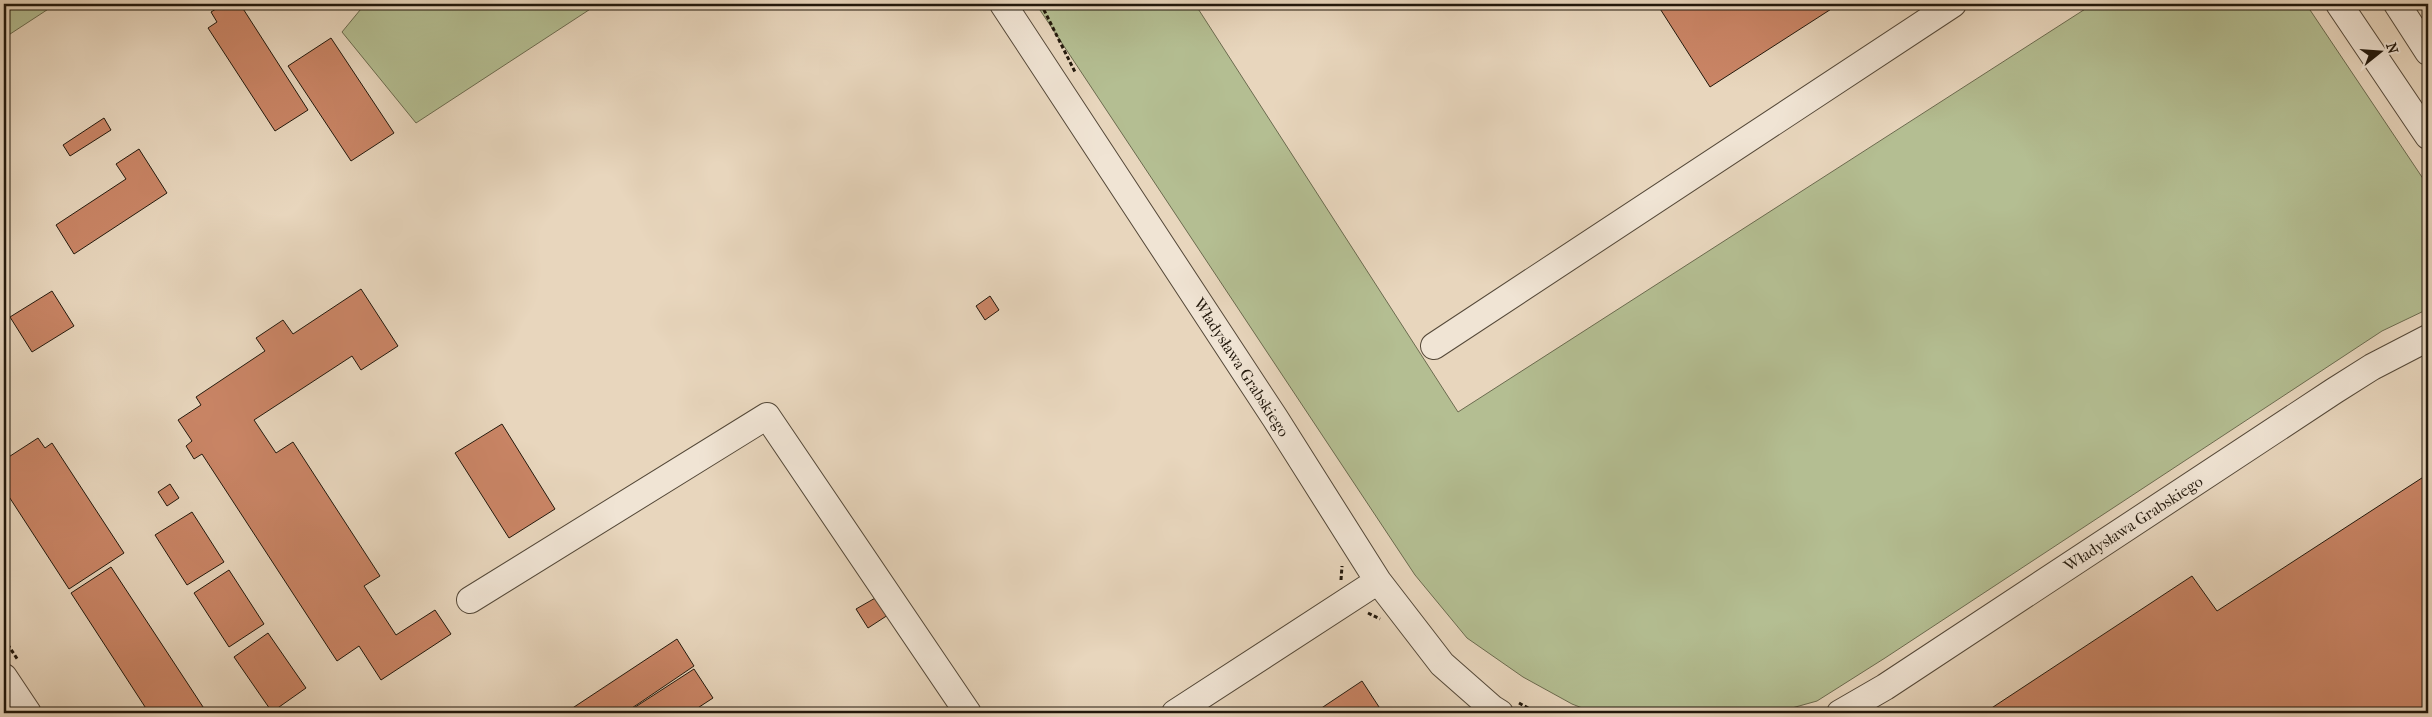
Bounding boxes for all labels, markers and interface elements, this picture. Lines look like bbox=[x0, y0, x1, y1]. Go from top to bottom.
north arrow bbox=[2354, 28, 2404, 78]
text: N bbox=[2382, 41, 2402, 56]
street label: Władysława Grabskiego bbox=[1189, 293, 1294, 440]
street label: Władysława Grabskiego bbox=[2059, 471, 2206, 576]

